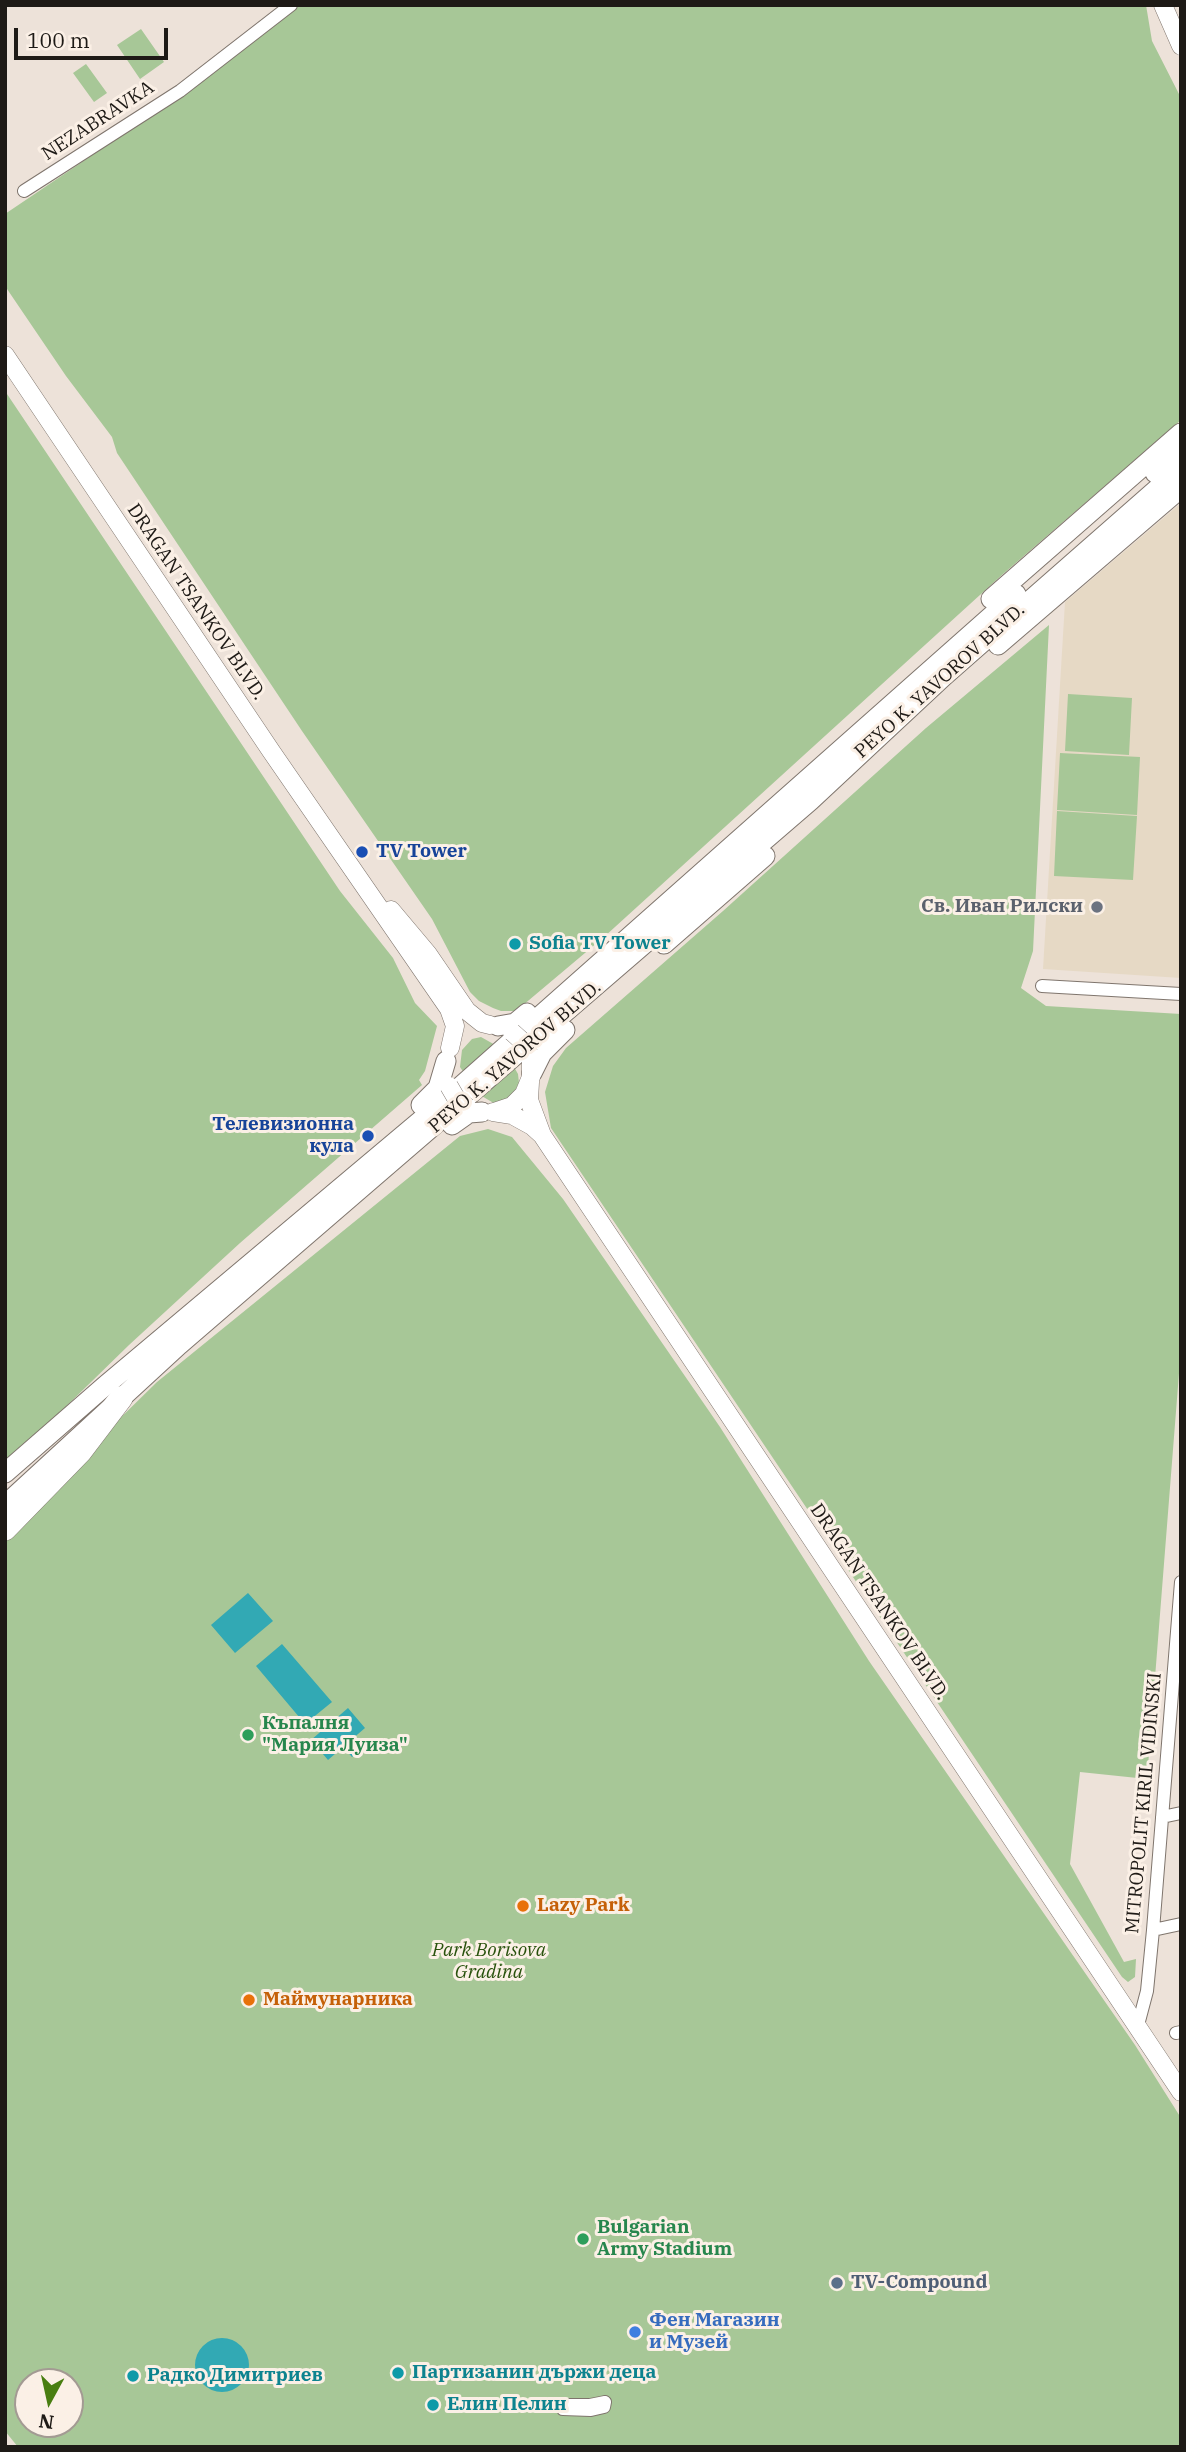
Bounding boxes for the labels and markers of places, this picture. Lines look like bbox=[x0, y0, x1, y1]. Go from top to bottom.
place label: TV Tower bbox=[376, 841, 467, 863]
marker: TV Tower bbox=[354, 844, 370, 860]
place label: Св. Иван Рилски bbox=[921, 896, 1083, 918]
marker: Св. Иван Рилски bbox=[1089, 899, 1105, 915]
place label: Sofia TV Tower bbox=[529, 933, 671, 955]
marker: Sofia TV Tower bbox=[507, 936, 523, 952]
place label: Телевизионна кула bbox=[212, 1114, 354, 1158]
marker: Телевизионна кула bbox=[360, 1128, 376, 1144]
place label: Къпалня "Мария Луиза" bbox=[262, 1713, 408, 1757]
marker: Къпалня "Мария Луиза" bbox=[240, 1727, 256, 1743]
place label: Lazy Park bbox=[537, 1895, 630, 1917]
marker: Lazy Park bbox=[515, 1898, 531, 1914]
place label: Маймунарника bbox=[263, 1989, 413, 2011]
marker: Маймунарника bbox=[241, 1992, 257, 2008]
place label: Bulgarian Army Stadium bbox=[597, 2217, 732, 2261]
marker: Bulgarian Army Stadium bbox=[575, 2231, 591, 2247]
place label: TV-Compound bbox=[851, 2272, 987, 2294]
marker: TV-Compound bbox=[829, 2275, 845, 2291]
place label: Фен Магазин и Музей bbox=[649, 2310, 780, 2354]
marker: Фен Магазин и Музей bbox=[627, 2324, 643, 2340]
place label: Партизанин държи деца bbox=[412, 2362, 656, 2384]
place label: Радко Димитриев bbox=[147, 2365, 323, 2387]
marker: Партизанин държи деца bbox=[390, 2365, 406, 2381]
marker: Радко Димитриев bbox=[125, 2368, 141, 2384]
place label: Елин Пелин bbox=[447, 2394, 567, 2416]
marker: Елин Пелин bbox=[425, 2397, 441, 2413]

